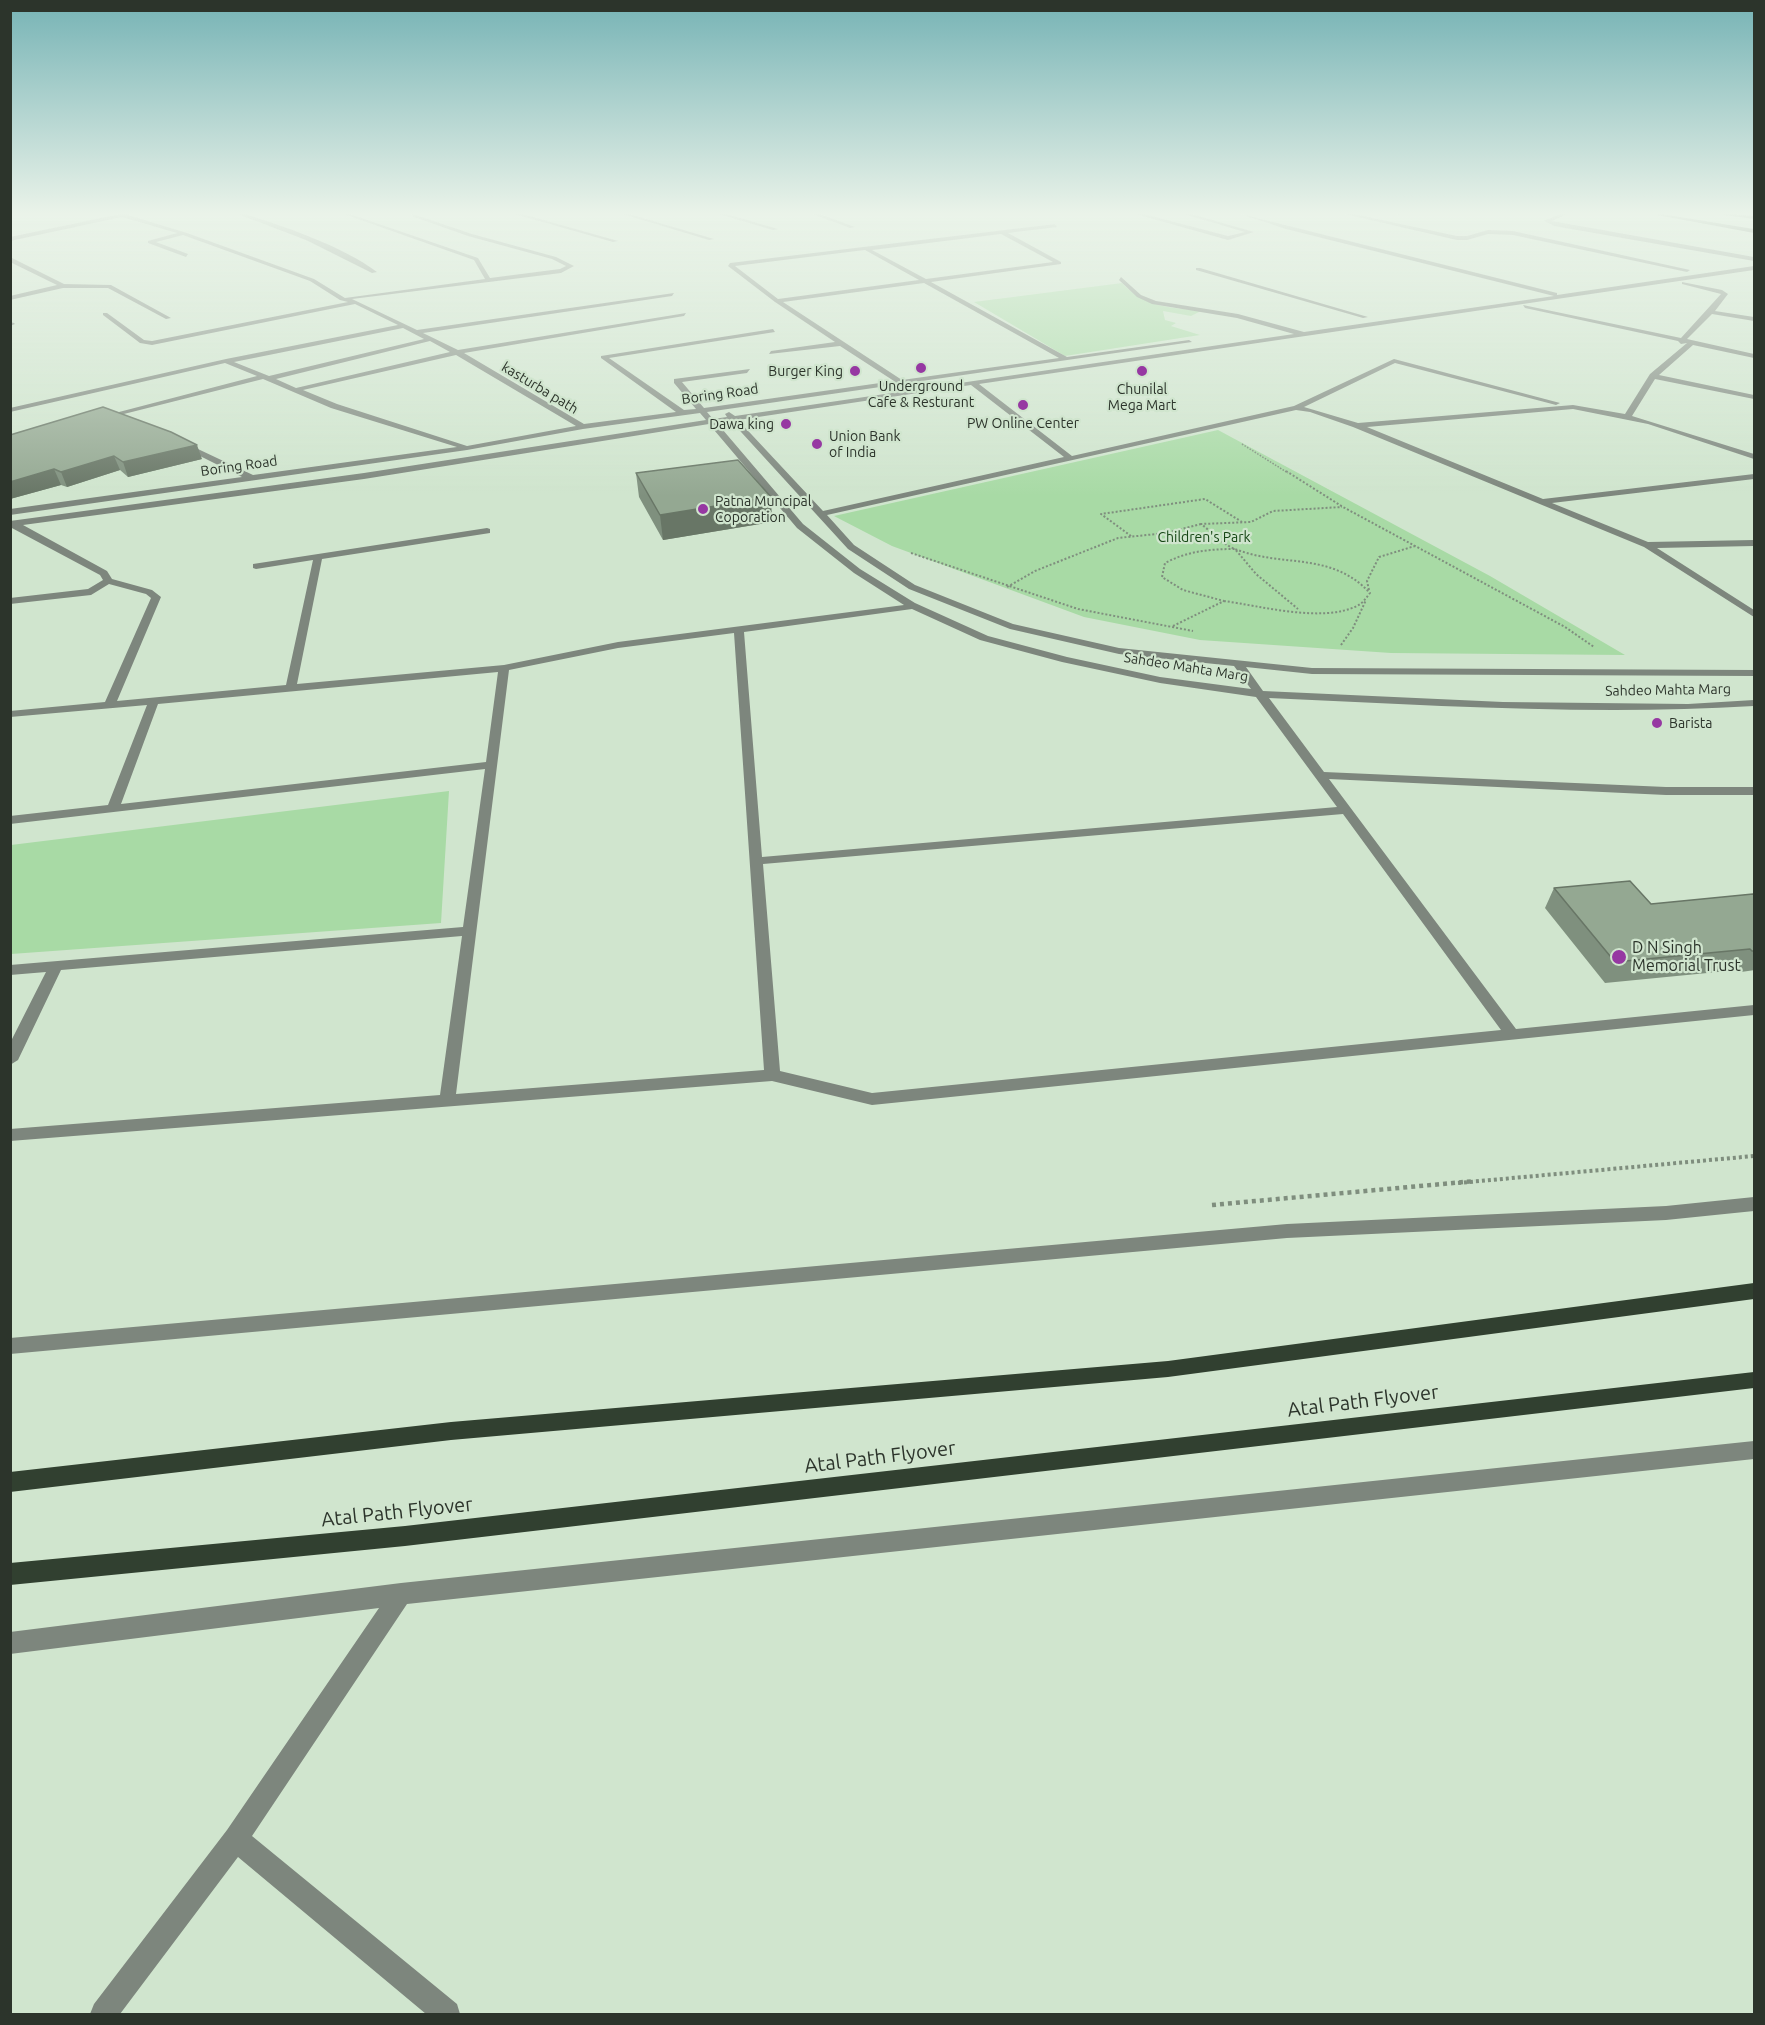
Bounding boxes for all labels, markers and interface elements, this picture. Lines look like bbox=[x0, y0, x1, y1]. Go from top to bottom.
street label: kasturba path bbox=[499, 358, 581, 418]
marker: Underground Cafe & Resturant bbox=[914, 361, 928, 375]
place label: Burger King bbox=[768, 363, 843, 379]
marker: Burger King bbox=[848, 364, 862, 378]
marker: Chunilal Mega Mart bbox=[1135, 364, 1149, 378]
place label: Underground Cafe & Resturant bbox=[868, 378, 974, 410]
street label: Boring Road bbox=[681, 380, 759, 408]
place label: Chunilal Mega Mart bbox=[1108, 381, 1176, 413]
marker: PW Online Center bbox=[1016, 398, 1030, 412]
place label: PW Online Center bbox=[967, 415, 1079, 431]
place label: Dawa king bbox=[709, 416, 774, 432]
marker: Dawa king bbox=[779, 417, 793, 431]
place label: Union Bank of India bbox=[829, 428, 900, 460]
marker: Union Bank of India bbox=[810, 437, 824, 451]
street label: Boring Road bbox=[200, 452, 278, 480]
place label: Patna Muncipal Coporation bbox=[715, 493, 811, 526]
marker: Patna Muncipal Coporation bbox=[696, 502, 710, 516]
park label: Children's Park bbox=[1157, 529, 1251, 545]
street label: Sahdeo Mahta Marg bbox=[1123, 649, 1249, 685]
street label: Sahdeo Mahta Marg bbox=[1605, 681, 1731, 699]
place label: Barista bbox=[1669, 715, 1713, 731]
marker: Barista bbox=[1650, 716, 1664, 730]
place label: D N Singh Memorial Trust bbox=[1632, 938, 1741, 976]
marker: D N Singh Memorial Trust bbox=[1610, 948, 1628, 966]
street label: Atal Path Flyover bbox=[1286, 1380, 1440, 1422]
street label: Atal Path Flyover bbox=[803, 1436, 957, 1478]
street label: Atal Path Flyover bbox=[320, 1492, 474, 1532]

